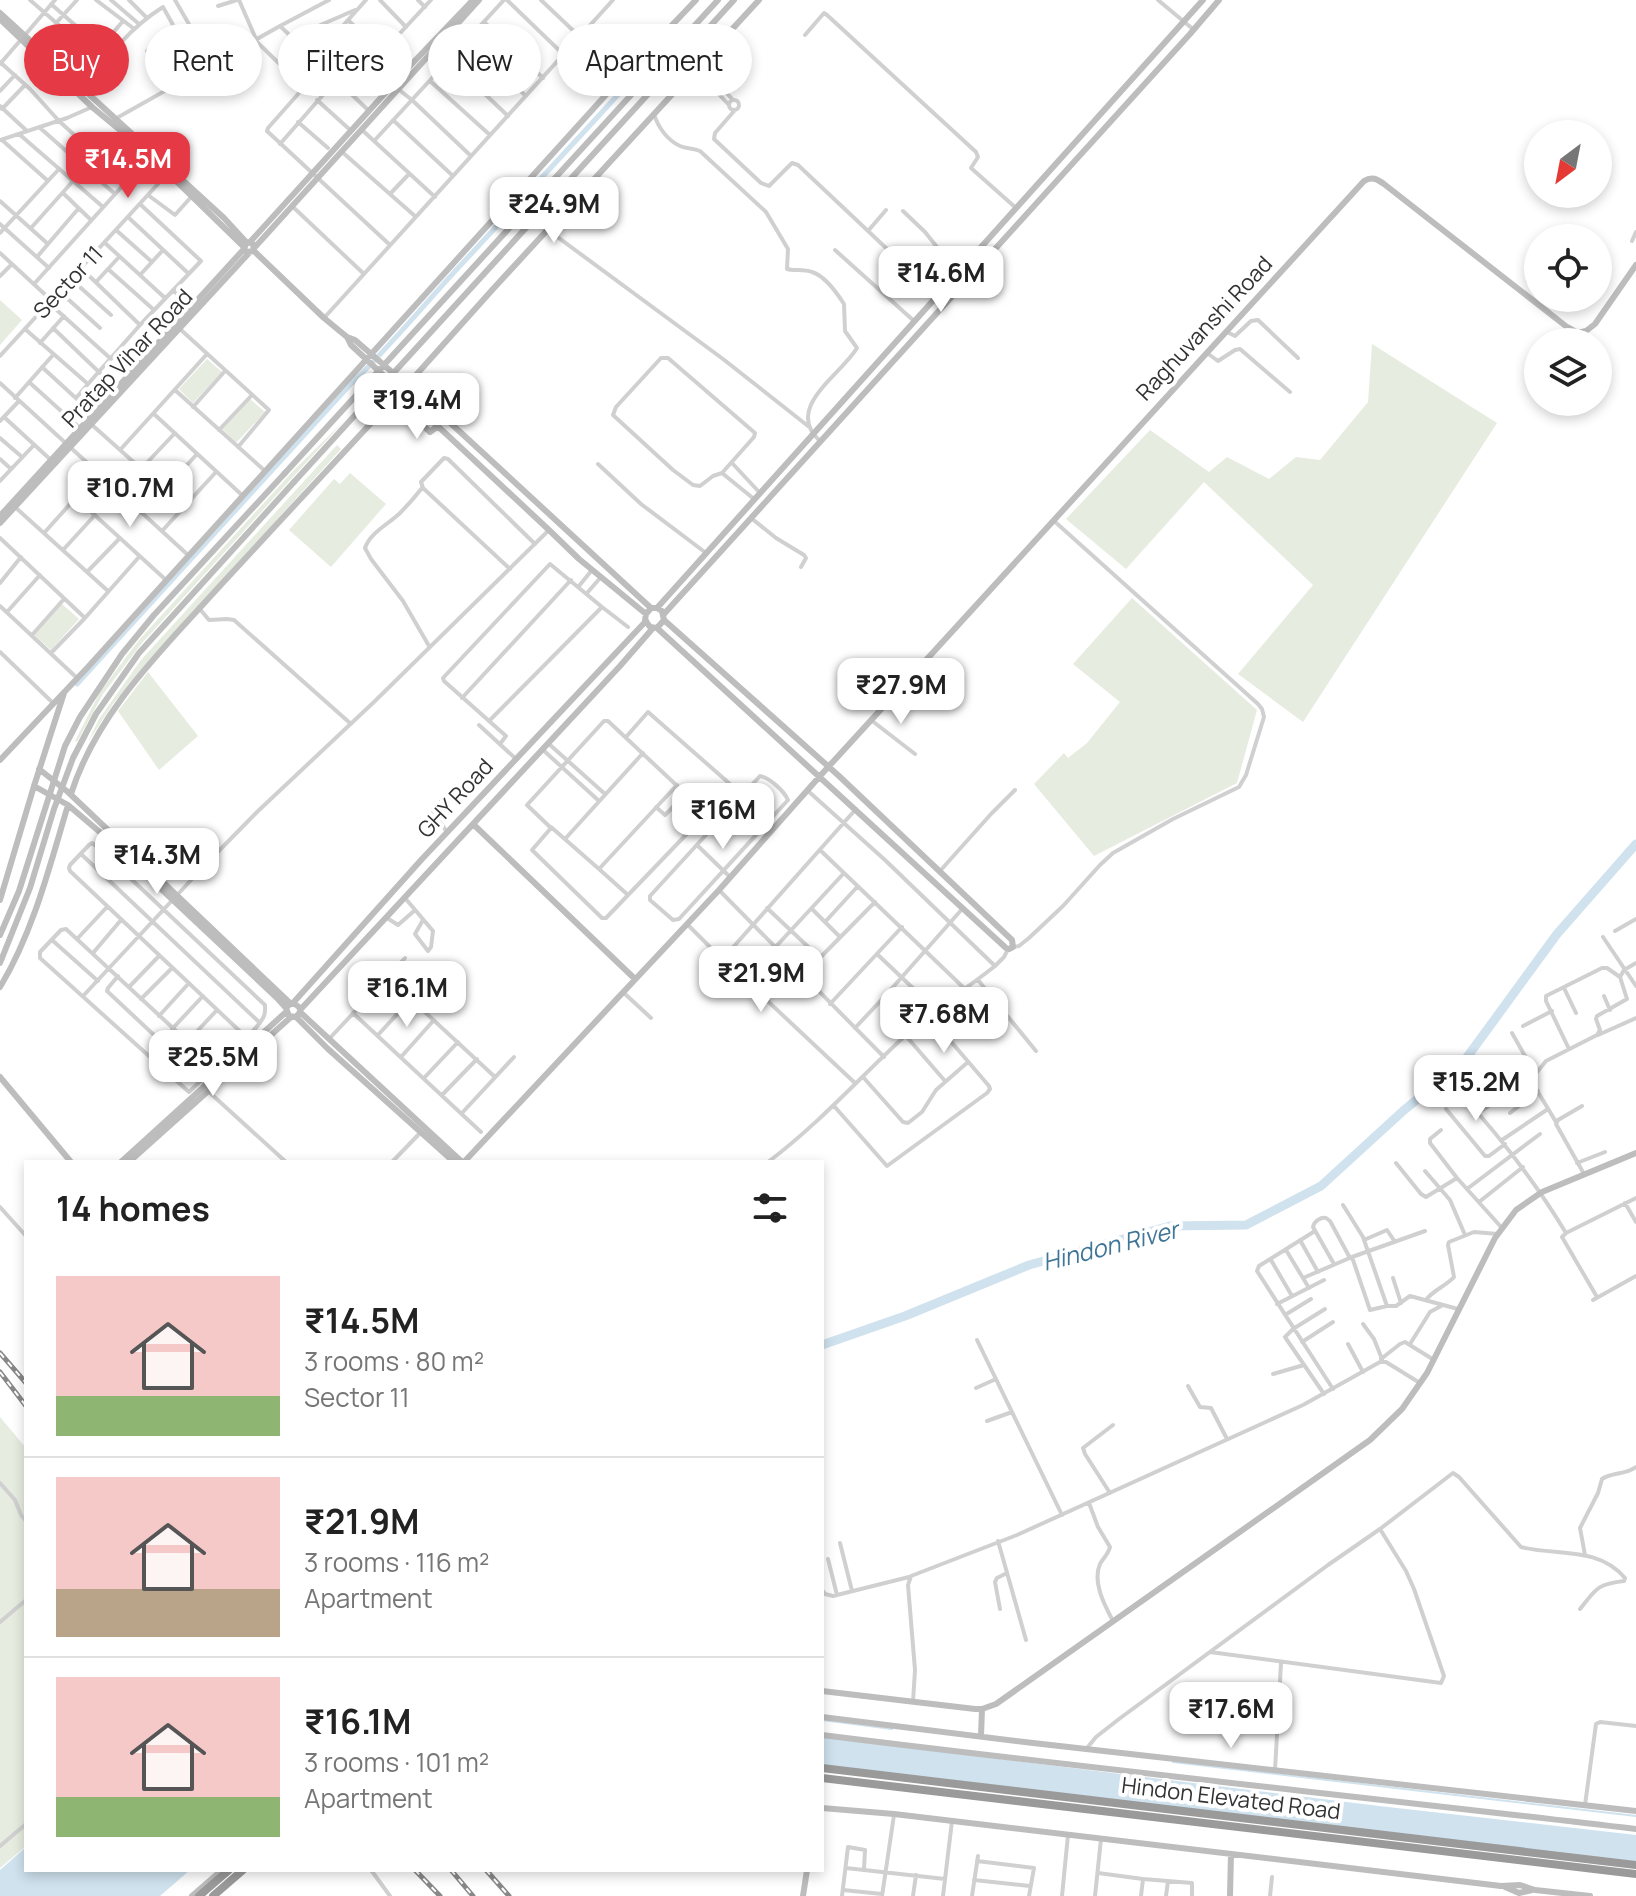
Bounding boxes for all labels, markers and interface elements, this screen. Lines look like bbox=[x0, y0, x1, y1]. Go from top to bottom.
chip: Buy bbox=[24, 24, 129, 96]
chip: Rent bbox=[145, 24, 262, 96]
chip: Filters bbox=[278, 24, 412, 96]
chip: New bbox=[428, 24, 541, 96]
chip: Apartment bbox=[557, 24, 752, 96]
north arrow bbox=[1524, 120, 1612, 208]
map controls bbox=[1524, 120, 1612, 416]
pin: ₹14.5M bbox=[63, 132, 193, 200]
text: ₹14.5M bbox=[84, 140, 172, 176]
pin: ₹24.9M bbox=[489, 177, 619, 245]
text: ₹24.9M bbox=[508, 185, 600, 221]
button: locate bbox=[1524, 224, 1612, 312]
street label: Sector 11 bbox=[27, 239, 109, 325]
pin: ₹14.6M bbox=[876, 246, 1006, 314]
street label: Raghuvanshi Road bbox=[1129, 249, 1279, 407]
text: ₹14.6M bbox=[896, 254, 986, 290]
street label: Pratap Vihar Road bbox=[55, 282, 199, 434]
button: layers bbox=[1524, 328, 1612, 416]
pin: ₹19.4M bbox=[352, 373, 482, 441]
text: ₹19.4M bbox=[372, 381, 462, 417]
pin: ₹10.7M bbox=[65, 461, 195, 529]
text: ₹10.7M bbox=[86, 469, 174, 505]
pin: ₹27.9M bbox=[836, 658, 966, 726]
text: ₹27.9M bbox=[855, 666, 947, 702]
street label: GHY Road bbox=[410, 752, 500, 844]
pin: ₹16M bbox=[676, 783, 770, 851]
text: ₹16M bbox=[690, 791, 756, 827]
pin: ₹14.3M bbox=[92, 828, 222, 896]
text: ₹14.3M bbox=[113, 836, 201, 872]
pin: ₹21.9M bbox=[696, 946, 826, 1014]
text: ₹21.9M bbox=[717, 954, 805, 990]
pin: ₹16.1M bbox=[342, 961, 472, 1029]
text: ₹16.1M bbox=[366, 969, 448, 1005]
pin: ₹7.68M bbox=[879, 987, 1009, 1055]
text: ₹7.68M bbox=[898, 995, 990, 1031]
pin: ₹25.5M bbox=[148, 1030, 278, 1098]
text: ₹25.5M bbox=[167, 1038, 259, 1074]
pin: ₹15.2M bbox=[1411, 1055, 1541, 1123]
text: ₹15.2M bbox=[1432, 1063, 1520, 1099]
text: 14 homes bbox=[56, 1185, 210, 1231]
icon: filters bbox=[748, 1186, 792, 1230]
water label: Hindon River bbox=[1039, 1211, 1185, 1278]
text: ₹14.5M bbox=[304, 1297, 419, 1343]
icon: home bbox=[120, 1308, 216, 1404]
text: 3 rooms · 80 m² bbox=[304, 1343, 484, 1379]
text: Sector 11 bbox=[304, 1379, 410, 1415]
text: ₹21.9M bbox=[304, 1498, 419, 1544]
icon: home bbox=[120, 1509, 216, 1605]
text: 3 rooms · 116 m² bbox=[304, 1544, 490, 1580]
text: Apartment bbox=[304, 1580, 433, 1616]
pin: ₹17.6M bbox=[1166, 1682, 1296, 1750]
text: ₹17.6M bbox=[1187, 1690, 1275, 1726]
text: ₹16.1M bbox=[304, 1698, 411, 1744]
icon: home bbox=[120, 1709, 216, 1805]
text: 3 rooms · 101 m² bbox=[304, 1744, 489, 1780]
street label: Hindon Elevated Road bbox=[1120, 1770, 1342, 1826]
text: Apartment bbox=[304, 1780, 433, 1816]

